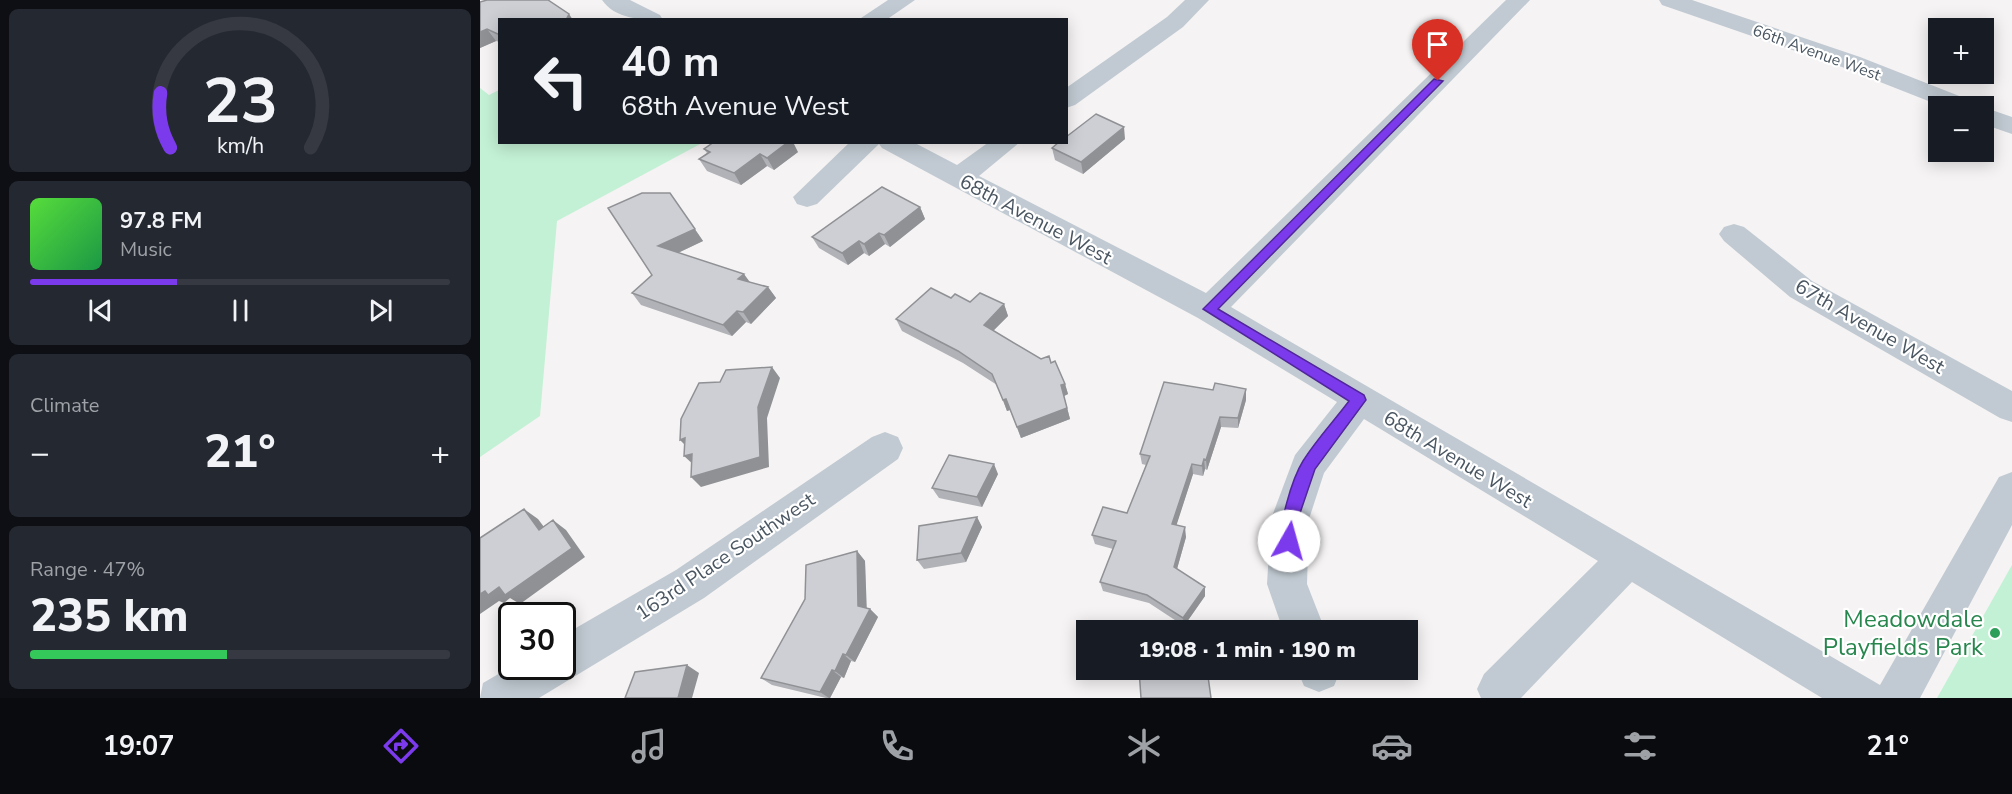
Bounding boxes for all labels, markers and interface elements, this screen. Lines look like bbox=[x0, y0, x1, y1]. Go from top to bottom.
map controls bbox=[1928, 18, 1994, 162]
button: + bbox=[1928, 18, 1994, 84]
pin bbox=[1412, 19, 1463, 81]
street label: 66th Avenue West bbox=[1749, 20, 1884, 86]
icon: arrive bbox=[1421, 28, 1454, 61]
text: 40 m bbox=[621, 34, 720, 91]
icon: left bbox=[522, 42, 600, 120]
text: 23 bbox=[203, 59, 277, 144]
text: 68th Avenue West bbox=[621, 88, 849, 125]
button: − bbox=[1928, 96, 1994, 162]
text: km/h bbox=[216, 131, 264, 161]
street label: 68th Avenue West bbox=[955, 168, 1117, 271]
text: 97.8 FM bbox=[120, 206, 202, 236]
text: Music bbox=[120, 236, 172, 263]
street label: 67th Avenue West bbox=[1790, 273, 1950, 381]
icon: previous bbox=[84, 294, 117, 327]
icon: pause bbox=[224, 294, 257, 327]
icon: next bbox=[364, 294, 397, 327]
text: Climate bbox=[30, 392, 99, 419]
street label: 68th Avenue West bbox=[1378, 404, 1538, 515]
text: 21° bbox=[204, 422, 276, 483]
text: − bbox=[30, 431, 50, 476]
text: + bbox=[430, 431, 450, 476]
street label: 163rd Place Southwest bbox=[630, 486, 821, 626]
position arrow bbox=[1257, 509, 1321, 573]
text: Range · 47% bbox=[30, 556, 145, 583]
text: 235 km bbox=[30, 586, 189, 647]
speed limit sign: 30 bbox=[498, 602, 576, 680]
place label: Meadowdale Playfields Park bbox=[1823, 603, 1984, 663]
marker: Meadowdale Playfields Park bbox=[1988, 626, 2002, 640]
text: 19:08 · 1 min · 190 m bbox=[1138, 635, 1356, 665]
icon: directions bbox=[380, 725, 422, 767]
icon: music bbox=[628, 725, 670, 767]
icon: phone bbox=[876, 725, 918, 767]
icon: climate bbox=[1123, 725, 1165, 767]
icon: car bbox=[1371, 725, 1413, 767]
icon: filters bbox=[1619, 725, 1661, 767]
text: 19:07 bbox=[103, 728, 174, 765]
text: 21° bbox=[1866, 728, 1909, 765]

